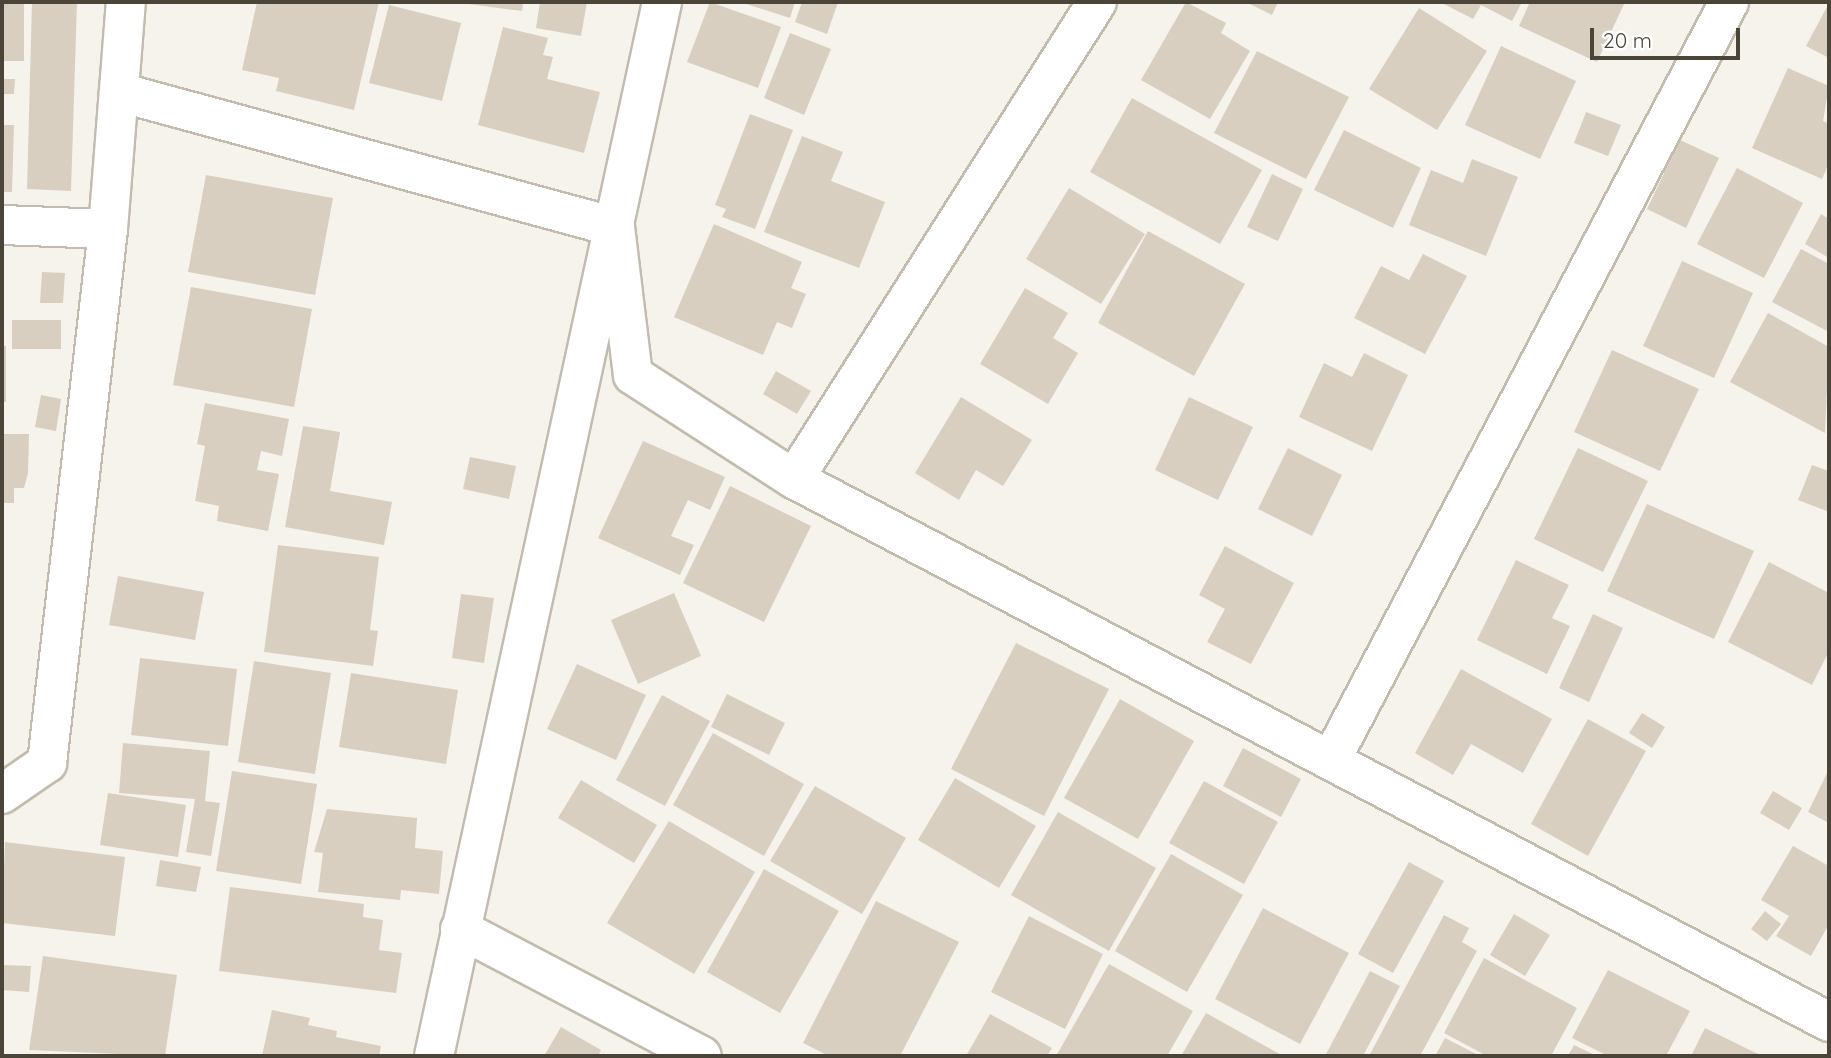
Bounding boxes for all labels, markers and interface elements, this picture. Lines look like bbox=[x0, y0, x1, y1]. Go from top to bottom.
scale bar bbox=[1593, 14, 1744, 58]
text: 20 m bbox=[1603, 27, 1652, 53]

